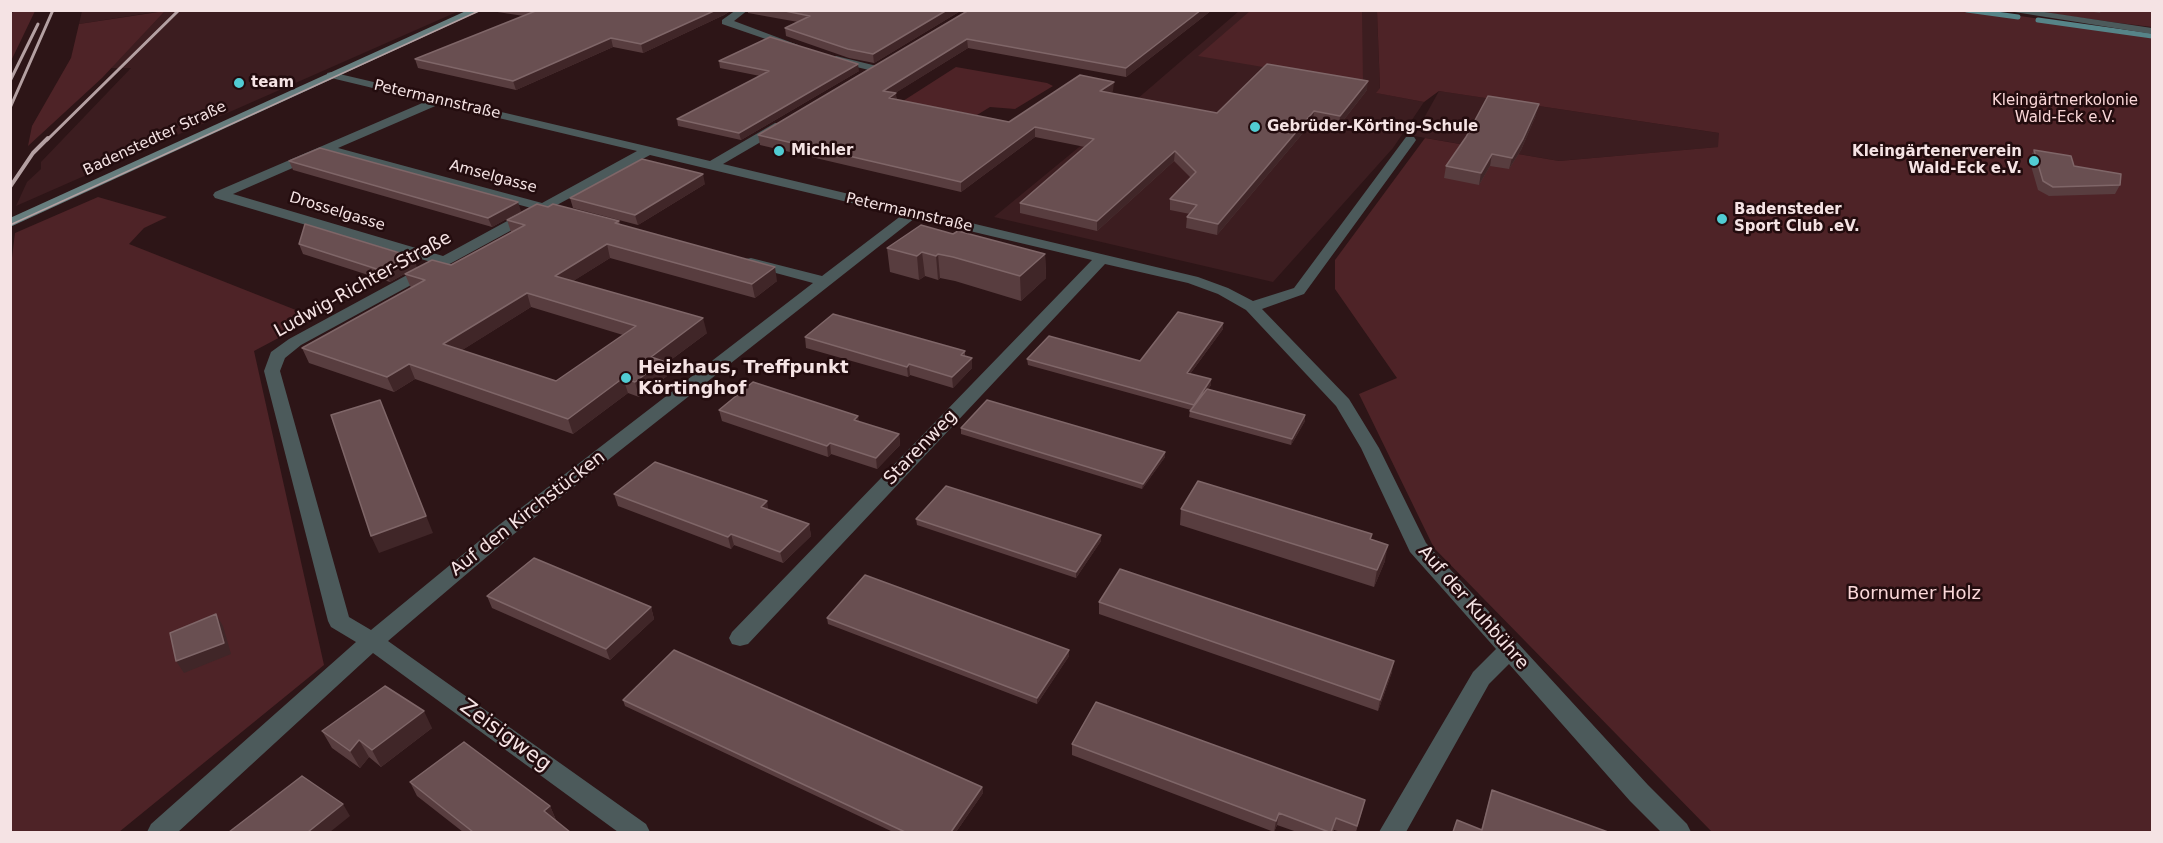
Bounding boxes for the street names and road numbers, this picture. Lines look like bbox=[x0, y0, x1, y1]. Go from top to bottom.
street label: Petermannstraße bbox=[372, 77, 502, 123]
street label: Badenstedter Straße bbox=[81, 98, 229, 180]
street label: Amselgasse bbox=[447, 157, 539, 197]
street label: Drosselgasse bbox=[287, 189, 387, 235]
street label: Petermannstraße bbox=[844, 190, 974, 236]
street label: Ludwig-Richter-Straße bbox=[271, 227, 455, 343]
street label: Starenweg bbox=[880, 406, 962, 490]
street label: Auf den Kirchstücken bbox=[446, 447, 610, 581]
street label: Auf der Kuhbühre bbox=[1413, 542, 1533, 674]
street label: Zeisigweg bbox=[454, 694, 556, 778]

